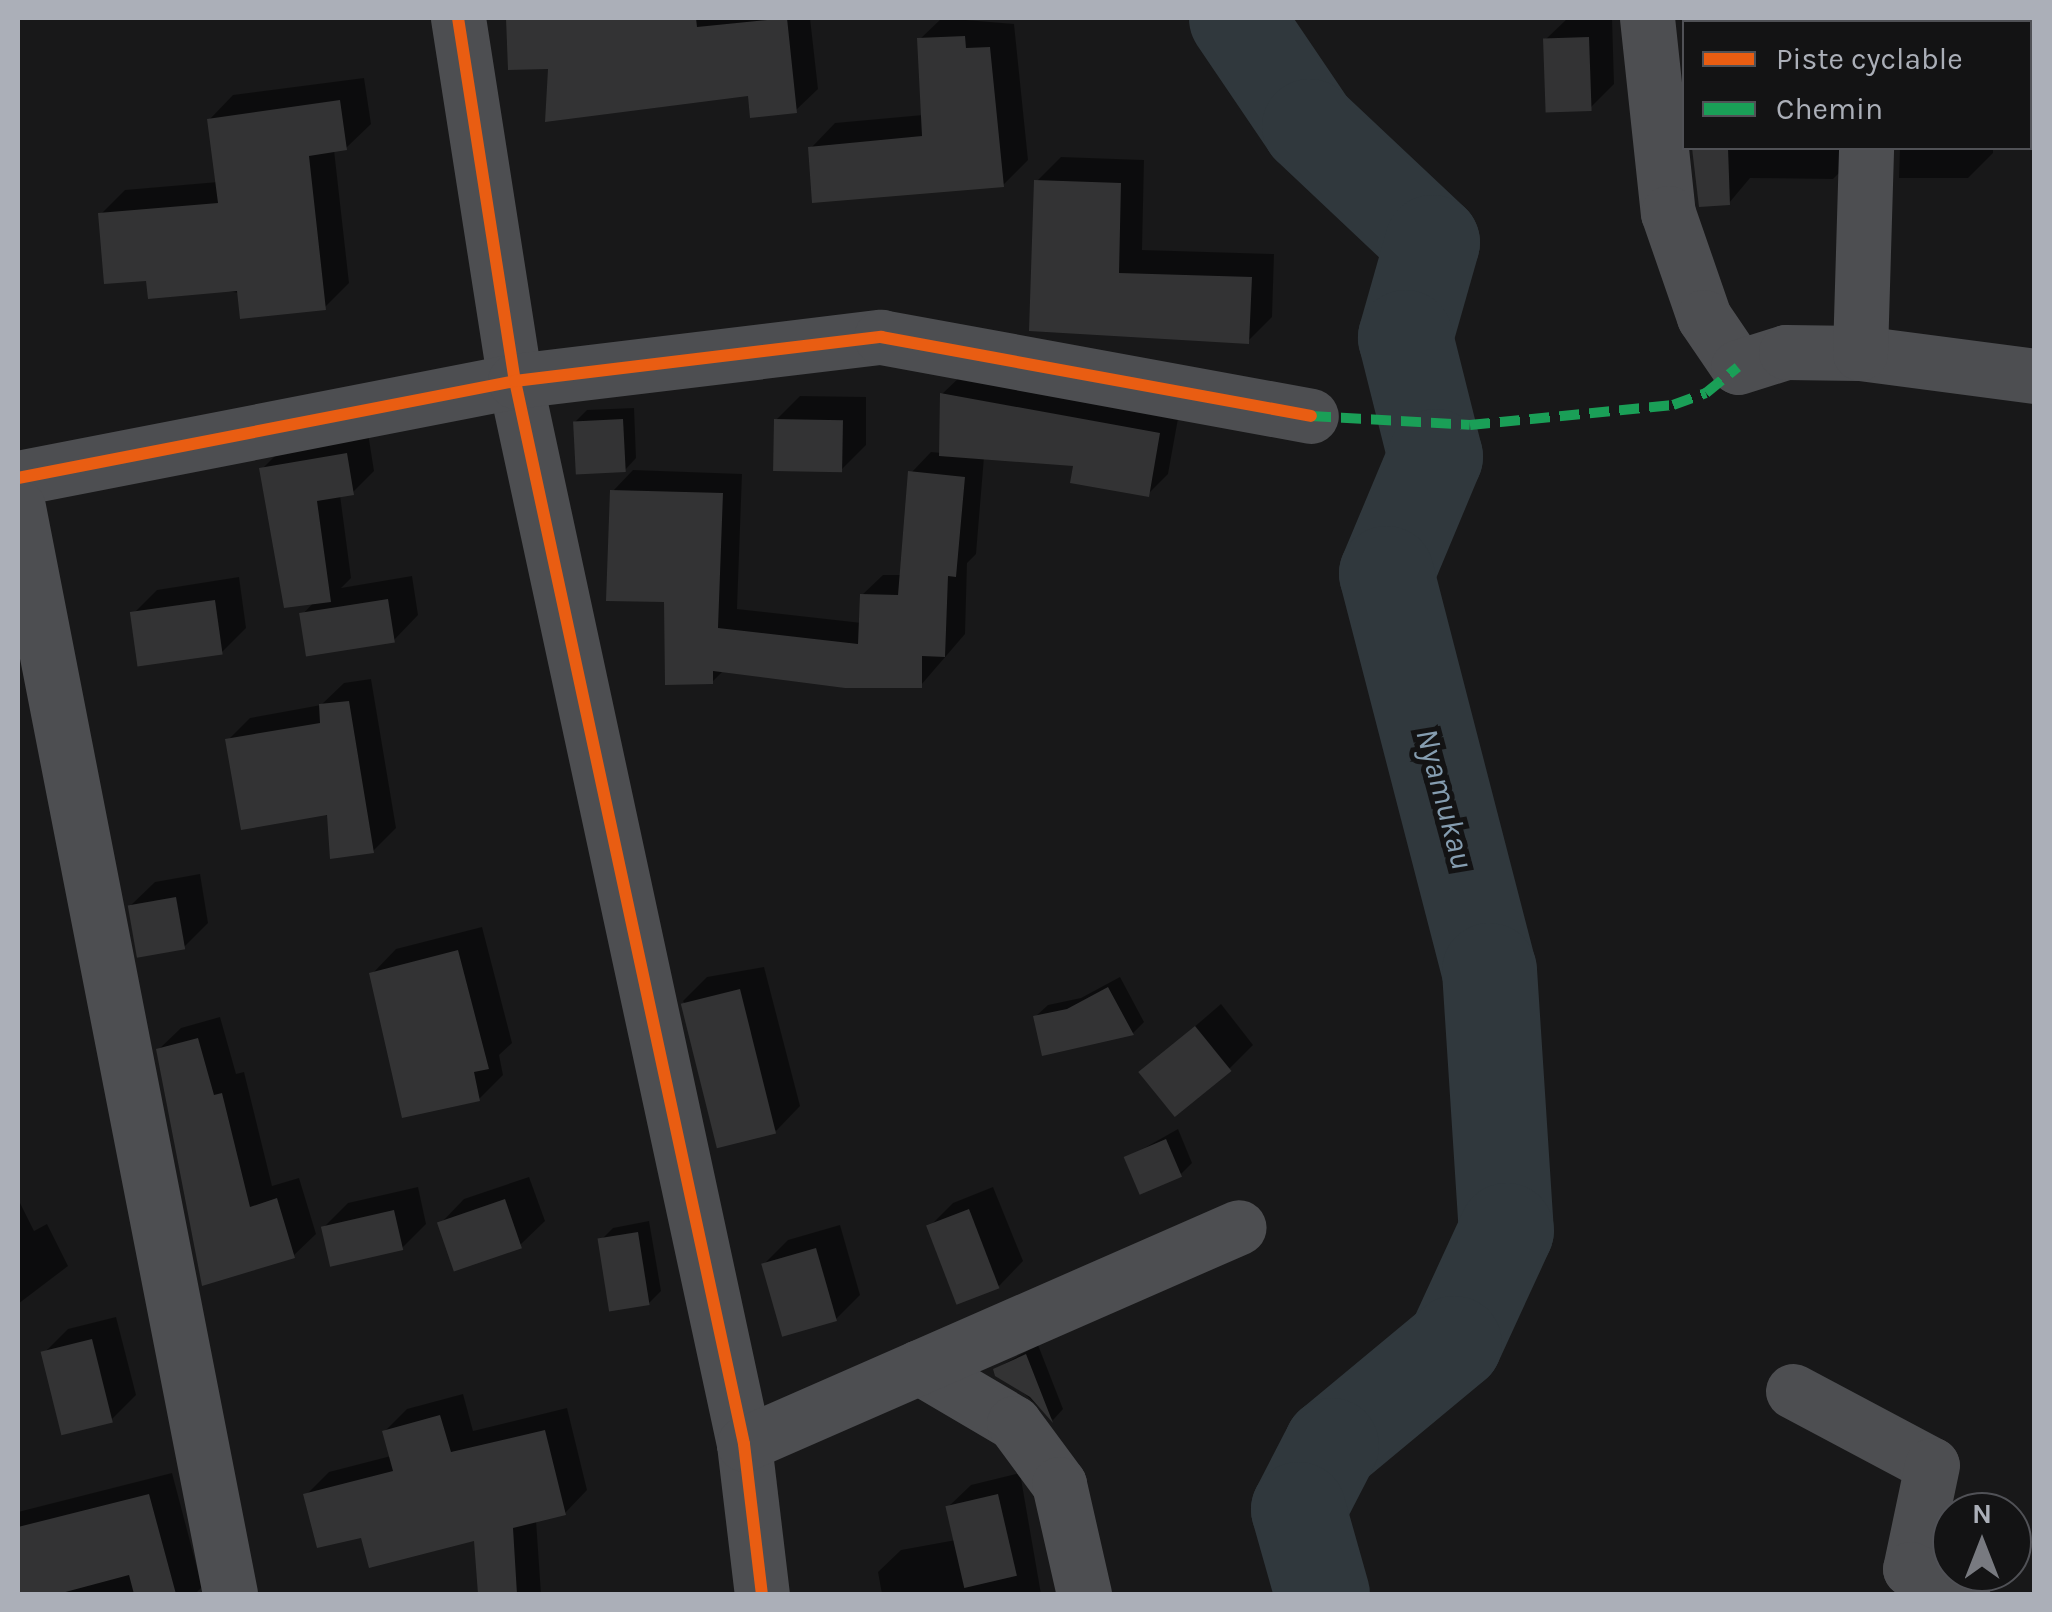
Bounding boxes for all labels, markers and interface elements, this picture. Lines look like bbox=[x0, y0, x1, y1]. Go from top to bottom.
legend bbox=[1682, 20, 2032, 150]
text: Piste cyclable bbox=[1776, 41, 1963, 77]
text: Chemin bbox=[1776, 91, 1883, 127]
water label: Nyamukau bbox=[1407, 724, 1481, 874]
north arrow bbox=[1932, 1492, 2032, 1592]
text: N bbox=[1972, 1497, 1992, 1530]

